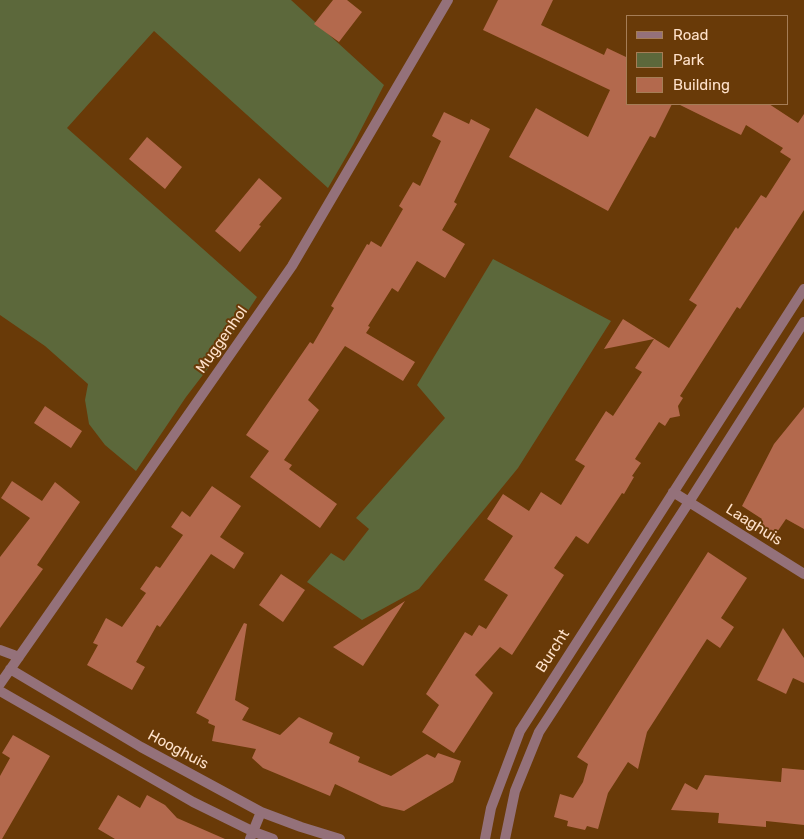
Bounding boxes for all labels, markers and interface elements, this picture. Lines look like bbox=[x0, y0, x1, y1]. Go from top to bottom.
legend bbox=[626, 15, 789, 105]
text: Road bbox=[673, 26, 709, 44]
text: Park bbox=[673, 51, 704, 69]
text: Building bbox=[673, 76, 730, 94]
street label: Muggenhol bbox=[192, 303, 252, 377]
street label: Laaghuis bbox=[722, 501, 786, 549]
street label: Burcht bbox=[532, 626, 574, 676]
street label: Hooghuis bbox=[144, 726, 212, 774]

